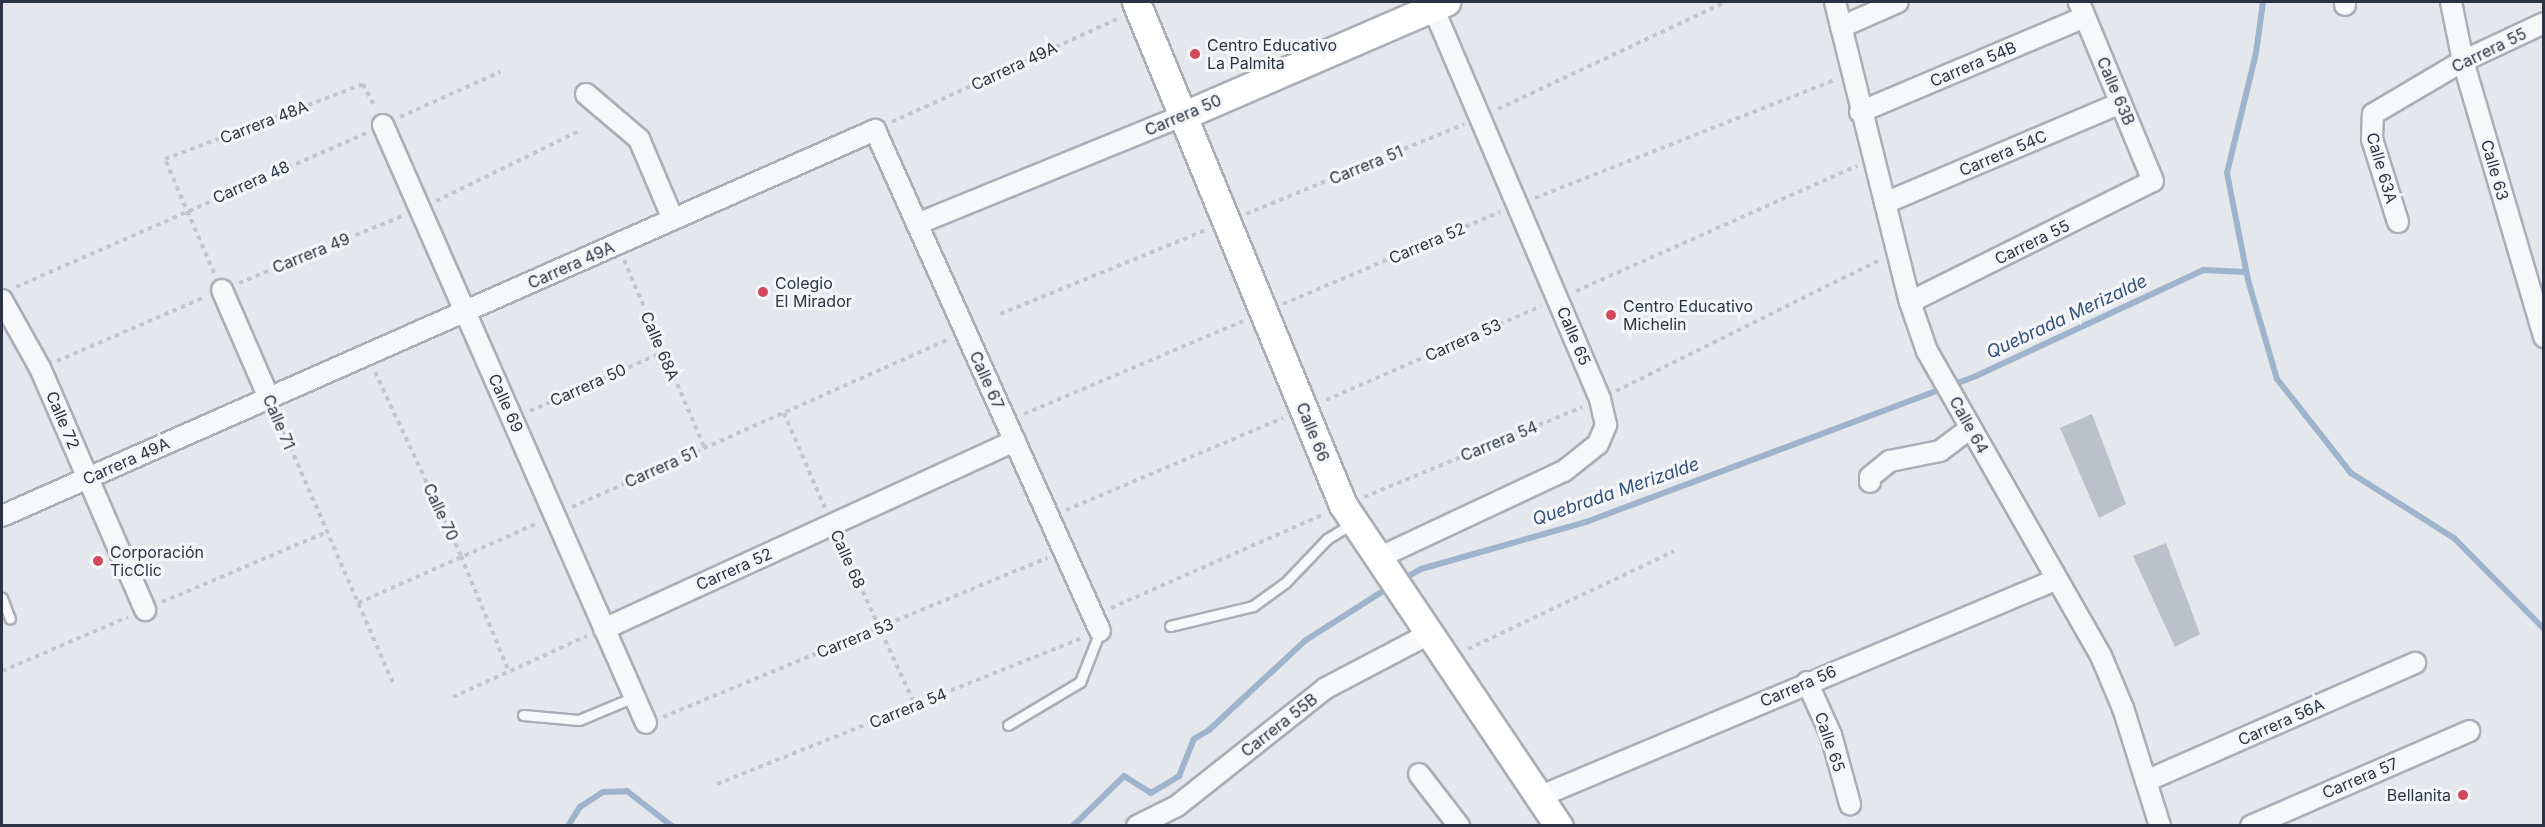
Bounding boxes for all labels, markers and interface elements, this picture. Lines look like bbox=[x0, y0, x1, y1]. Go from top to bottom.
street label: Carrera 55 bbox=[2448, 24, 2530, 76]
place label: Centro Educativo La Palmita bbox=[1207, 35, 1337, 73]
street label: Carrera 54B bbox=[1927, 37, 2019, 91]
street label: Carrera 49A bbox=[968, 38, 1060, 94]
marker: Centro Educativo La Palmita bbox=[1188, 47, 1202, 61]
street label: Calle 63B bbox=[2093, 54, 2139, 128]
street label: Carrera 50 bbox=[1142, 90, 1224, 140]
street label: Carrera 48A bbox=[217, 96, 311, 148]
street label: Carrera 54C bbox=[1956, 126, 2050, 180]
street label: Calle 63A bbox=[2363, 130, 2401, 206]
street label: Calle 63 bbox=[2477, 138, 2513, 202]
street label: Carrera 51 bbox=[1326, 142, 1406, 188]
street label: Carrera 48 bbox=[210, 157, 292, 207]
street label: Carrera 55 bbox=[1991, 216, 2073, 268]
street label: Carrera 52 bbox=[1386, 218, 1468, 268]
street label: Carrera 49 bbox=[269, 229, 353, 277]
street label: Carrera 49A bbox=[525, 237, 617, 293]
water label: Quebrada Merizalde bbox=[1983, 270, 2151, 364]
place label: Colegio El Mirador bbox=[775, 273, 852, 311]
marker: Colegio El Mirador bbox=[756, 285, 770, 299]
place label: Centro Educativo Michelin bbox=[1623, 296, 1753, 334]
street label: Calle 65 bbox=[1553, 304, 1595, 368]
marker: Centro Educativo Michelin bbox=[1604, 308, 1618, 322]
street label: Calle 68A bbox=[637, 309, 683, 383]
street label: Carrera 53 bbox=[1422, 315, 1504, 365]
street label: Calle 67 bbox=[966, 348, 1008, 412]
street label: Carrera 50 bbox=[547, 360, 629, 410]
street label: Calle 69 bbox=[485, 371, 527, 435]
street label: Calle 72 bbox=[42, 388, 84, 452]
street label: Calle 71 bbox=[259, 392, 299, 452]
street label: Calle 64 bbox=[1945, 393, 1993, 457]
street label: Calle 66 bbox=[1292, 400, 1334, 464]
street label: Carrera 54 bbox=[1458, 417, 1540, 465]
street label: Carrera 49A bbox=[80, 433, 172, 489]
street label: Carrera 51 bbox=[622, 442, 700, 492]
water label: Quebrada Merizalde bbox=[1530, 453, 1702, 531]
street label: Calle 70 bbox=[419, 480, 463, 544]
street label: Calle 68 bbox=[827, 527, 869, 591]
place label: Corporación TicClic bbox=[110, 542, 204, 580]
street label: Carrera 52 bbox=[693, 544, 775, 594]
marker: Corporación TicClic bbox=[91, 554, 105, 568]
street label: Carrera 53 bbox=[814, 614, 896, 662]
street label: Carrera 56 bbox=[1757, 661, 1839, 711]
street label: Carrera 54 bbox=[867, 684, 949, 732]
street label: Carrera 55B bbox=[1237, 689, 1321, 761]
street label: Carrera 56A bbox=[2235, 694, 2327, 750]
street label: Calle 65 bbox=[1811, 710, 1849, 774]
street label: Carrera 57 bbox=[2319, 753, 2401, 803]
place label: Bellanita bbox=[2387, 785, 2451, 805]
marker: Bellanita bbox=[2456, 788, 2470, 802]

